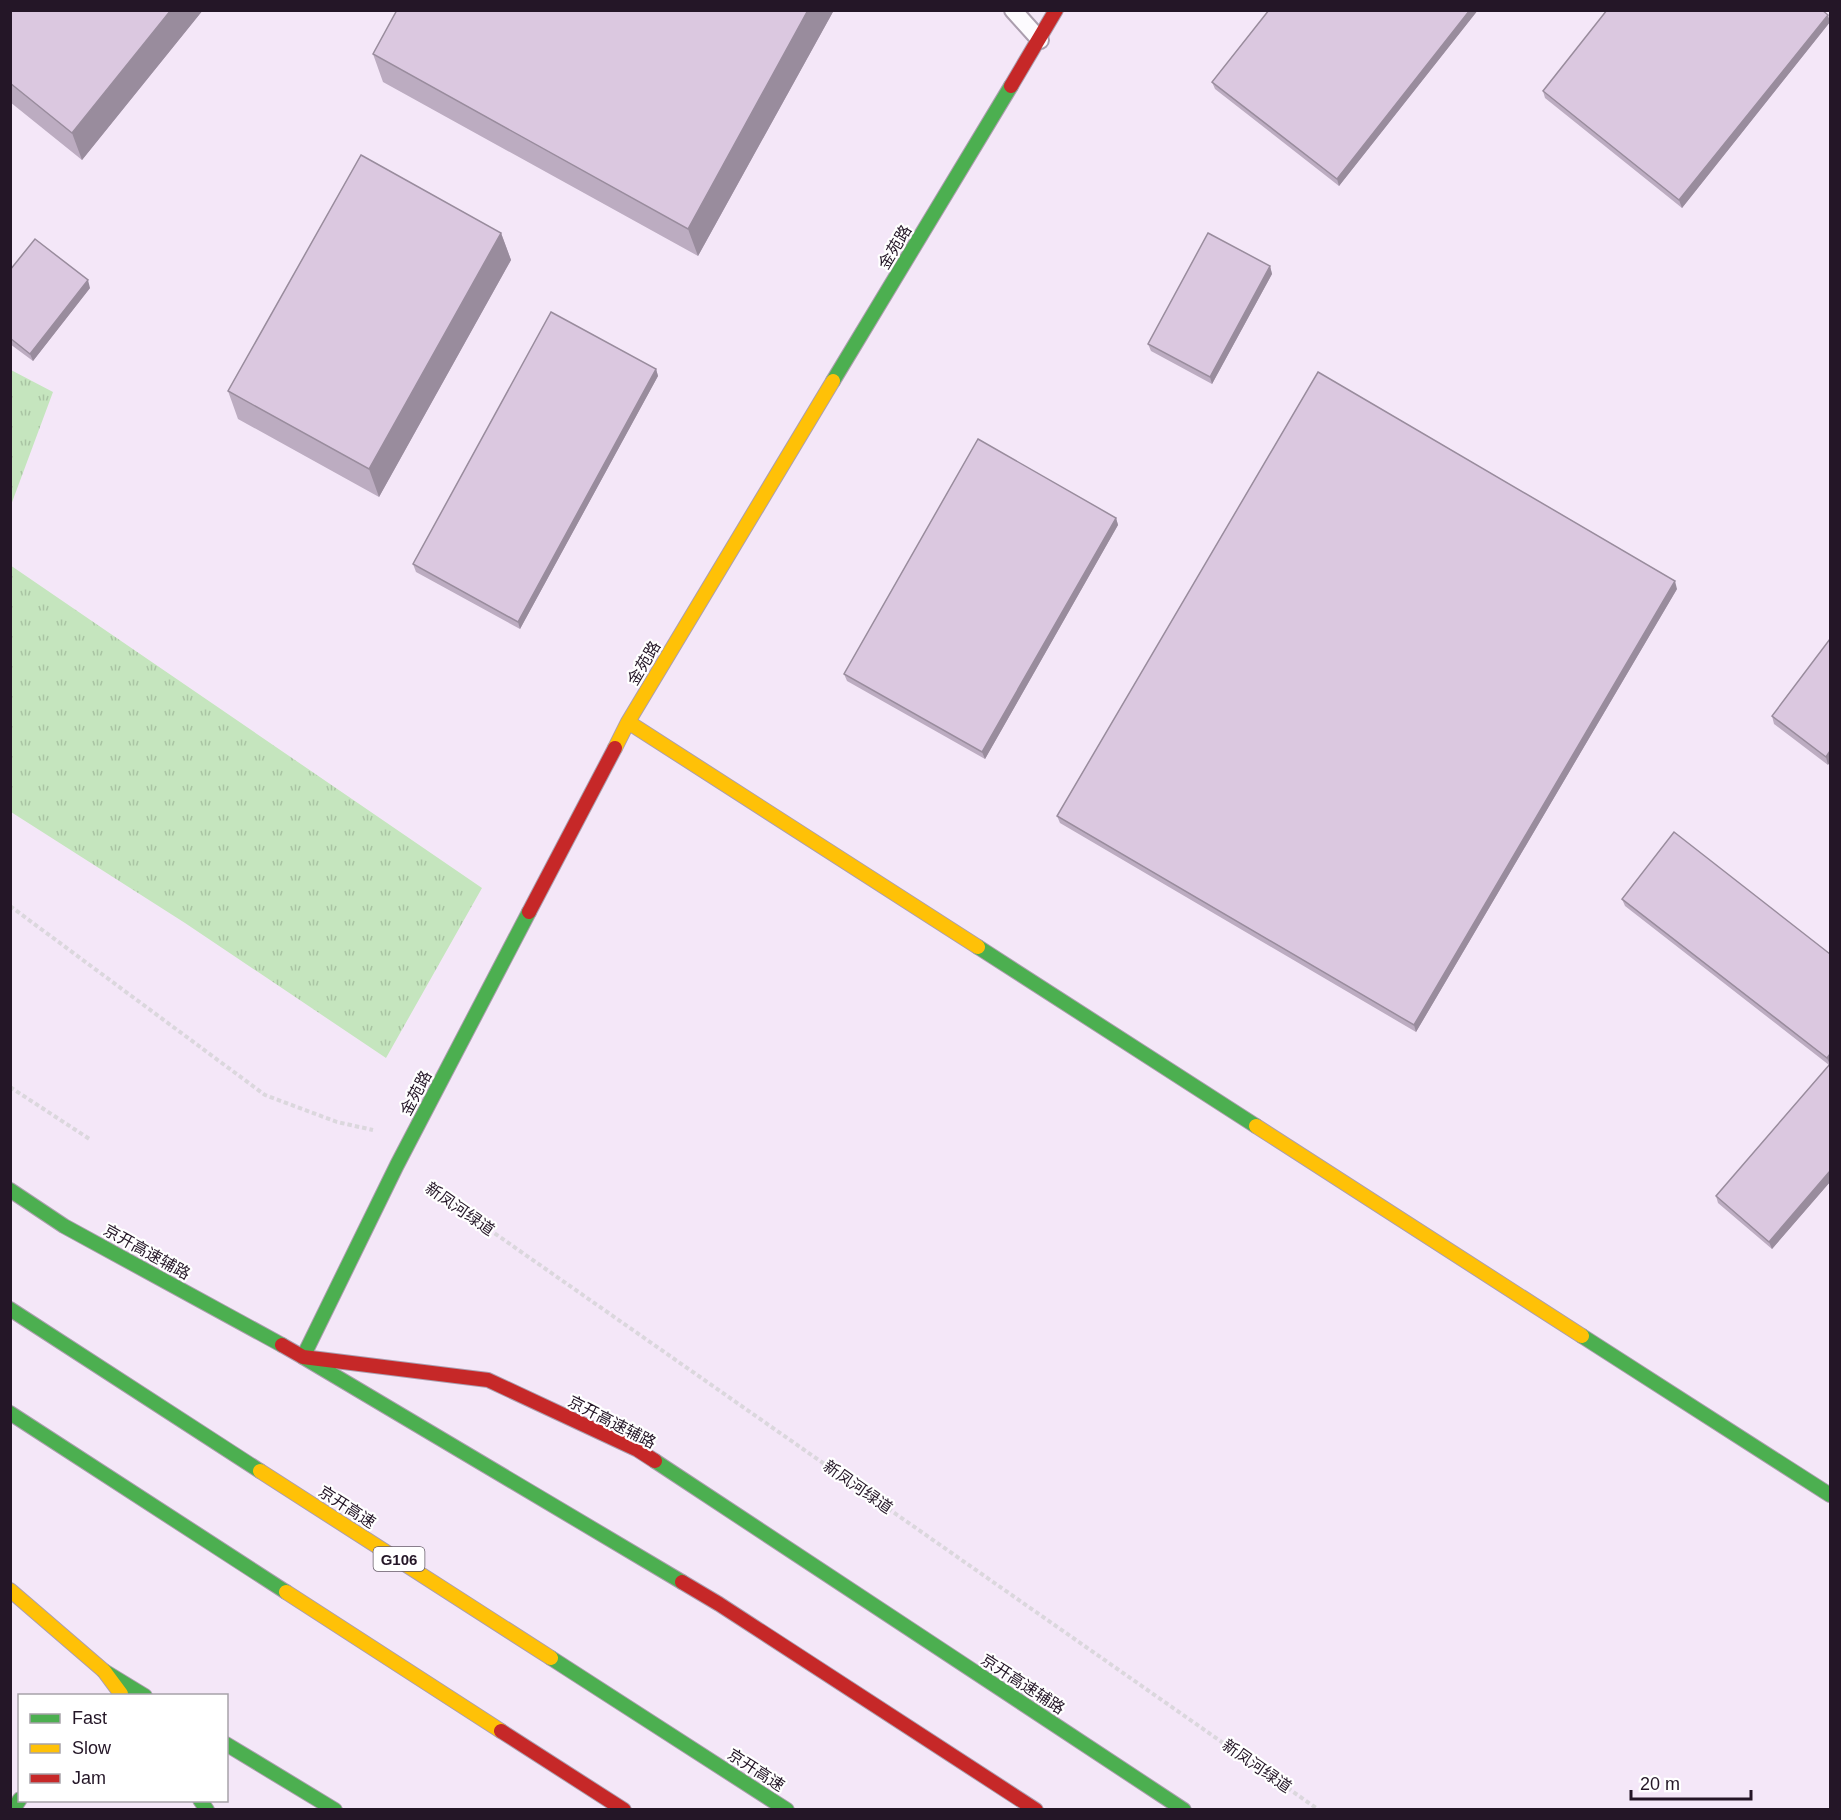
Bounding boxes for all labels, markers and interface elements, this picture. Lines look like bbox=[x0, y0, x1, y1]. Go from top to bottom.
street label: 金苑路 bbox=[875, 222, 915, 272]
street label: 金苑路 bbox=[624, 638, 664, 688]
street label: 金苑路 bbox=[397, 1068, 435, 1118]
street label: 新凤河绿道 bbox=[422, 1179, 498, 1239]
street label: 京开高速辅路 bbox=[101, 1221, 193, 1283]
street label: 京开高速辅路 bbox=[565, 1393, 659, 1451]
street label: 新凤河绿道 bbox=[820, 1457, 896, 1517]
street label: 京开高速 bbox=[316, 1482, 378, 1532]
road number: G106 bbox=[374, 1547, 424, 1571]
street label: 京开高速辅路 bbox=[978, 1651, 1068, 1717]
legend bbox=[18, 1694, 228, 1802]
text: Fast bbox=[72, 1708, 107, 1728]
street label: 新凤河绿道 bbox=[1219, 1736, 1295, 1796]
text: Slow bbox=[72, 1738, 112, 1758]
street label: 京开高速 bbox=[725, 1745, 787, 1795]
scale bar bbox=[1631, 1763, 1751, 1801]
text: Jam bbox=[72, 1768, 106, 1788]
text: 20 m bbox=[1640, 1774, 1680, 1794]

